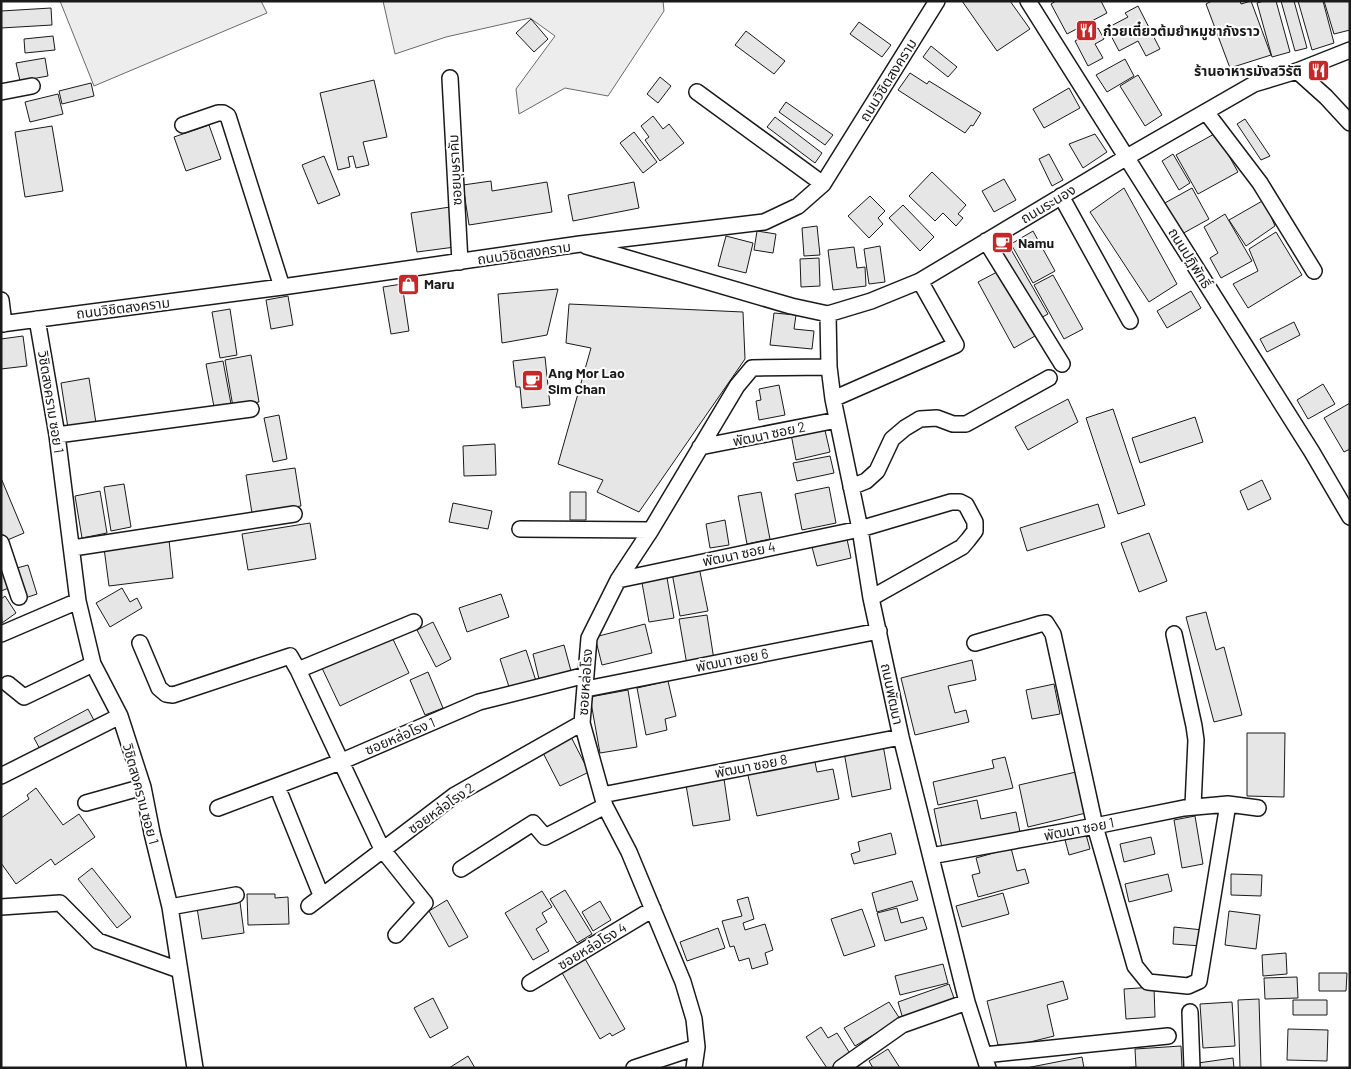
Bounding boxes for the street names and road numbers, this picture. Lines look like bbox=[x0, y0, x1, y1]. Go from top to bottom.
street label: ถนนวิชิตสงคราม bbox=[855, 35, 920, 124]
street label: ซอยบุษราคัม bbox=[444, 134, 466, 206]
street label: ถนนระนอง bbox=[1017, 181, 1078, 227]
street label: ถนนปฏิพัทธิ์ bbox=[1165, 224, 1216, 291]
street label: ถนนวิชิตสงคราม bbox=[476, 238, 572, 267]
street label: ถนนวิชิตสงคราม bbox=[75, 293, 171, 322]
street label: วิชิตสงคราม ซอย 1 bbox=[35, 349, 68, 454]
street label: พัฒนา ซอย 2 bbox=[731, 418, 807, 450]
street label: พัฒนา ซอย 4 bbox=[701, 537, 777, 570]
street label: พัฒนา ซอย 6 bbox=[694, 644, 770, 675]
street label: ซอยหล่อโรง bbox=[574, 648, 595, 716]
street label: ถนนพัฒนา bbox=[878, 662, 907, 726]
street label: ซอยหล่อโรง 1 bbox=[362, 713, 437, 758]
street label: วิชิตสงคราม ซอย 1 bbox=[120, 741, 163, 846]
street label: พัฒนา ซอย 8 bbox=[713, 750, 789, 781]
street label: ซอยหล่อโรง 2 bbox=[404, 778, 477, 837]
street label: พัฒนา ซอย 1 bbox=[1042, 813, 1116, 844]
street label: ซอยหล่อโรง 4 bbox=[554, 918, 629, 973]

